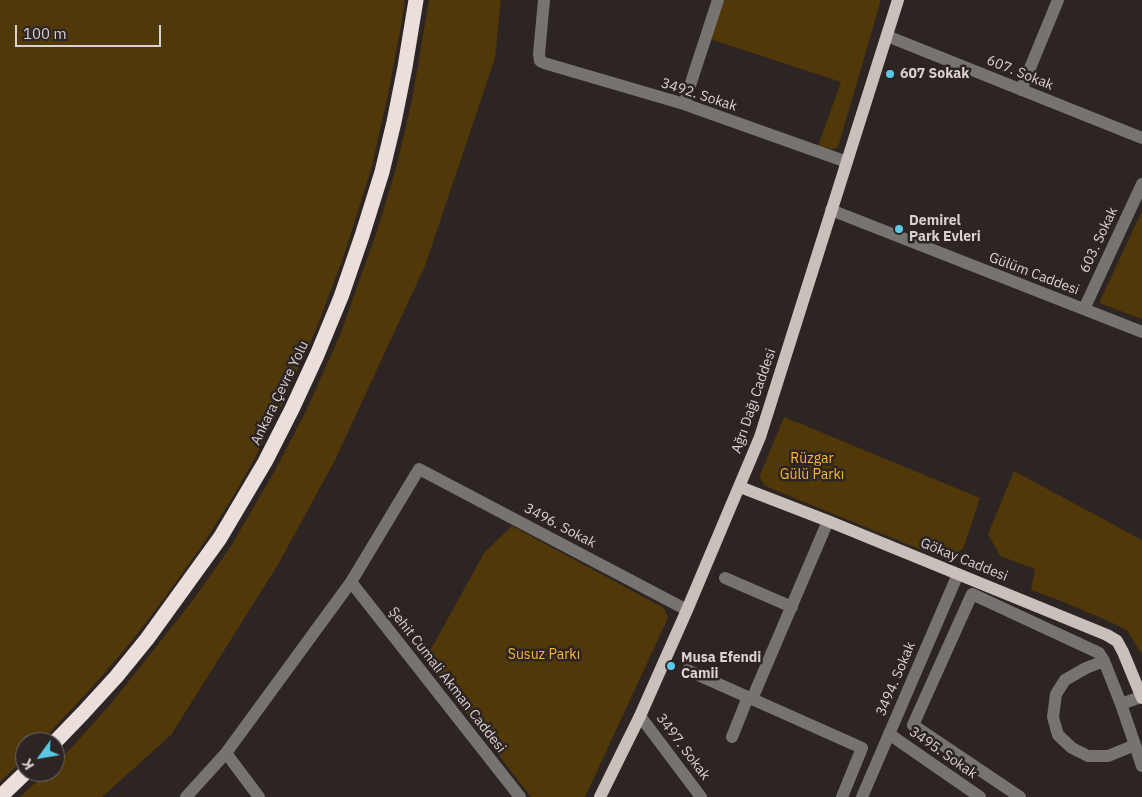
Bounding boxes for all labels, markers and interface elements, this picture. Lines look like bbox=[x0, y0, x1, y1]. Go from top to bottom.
scale bar bbox=[18, 15, 164, 47]
text: 100 m bbox=[23, 24, 67, 43]
street label: 607. Sokak bbox=[984, 52, 1056, 94]
place label: 607 Sokak bbox=[900, 66, 969, 82]
marker: 607 Sokak bbox=[884, 68, 896, 80]
street label: 3492. Sokak bbox=[659, 75, 739, 115]
street label: 603. Sokak bbox=[1077, 205, 1121, 275]
place label: Demirel Park Evleri bbox=[909, 213, 981, 246]
marker: Demirel Park Evleri bbox=[893, 223, 905, 235]
street label: Gülüm Caddesi bbox=[986, 249, 1082, 299]
street label: Ankara Çevre Yolu bbox=[247, 338, 313, 448]
street label: Ağrı Dağı Caddesi bbox=[728, 346, 780, 456]
park label: Rüzgar Gülü Parkı bbox=[780, 451, 844, 484]
street label: 3496. Sokak bbox=[521, 500, 599, 552]
street label: Gökay Caddesi bbox=[918, 535, 1010, 585]
street label: Şehit Cumali Akman Caddesi bbox=[385, 604, 509, 756]
street label: 3494. Sokak bbox=[873, 639, 919, 719]
park label: Susuz Parkı bbox=[508, 647, 580, 663]
place label: Musa Efendi Camii bbox=[681, 650, 761, 682]
marker: Musa Efendi Camii bbox=[665, 660, 677, 672]
street label: 3497. Sokak bbox=[653, 710, 713, 784]
street label: 3495. Sokak bbox=[906, 724, 980, 782]
north arrow bbox=[15, 732, 65, 782]
text: K bbox=[18, 756, 38, 773]

